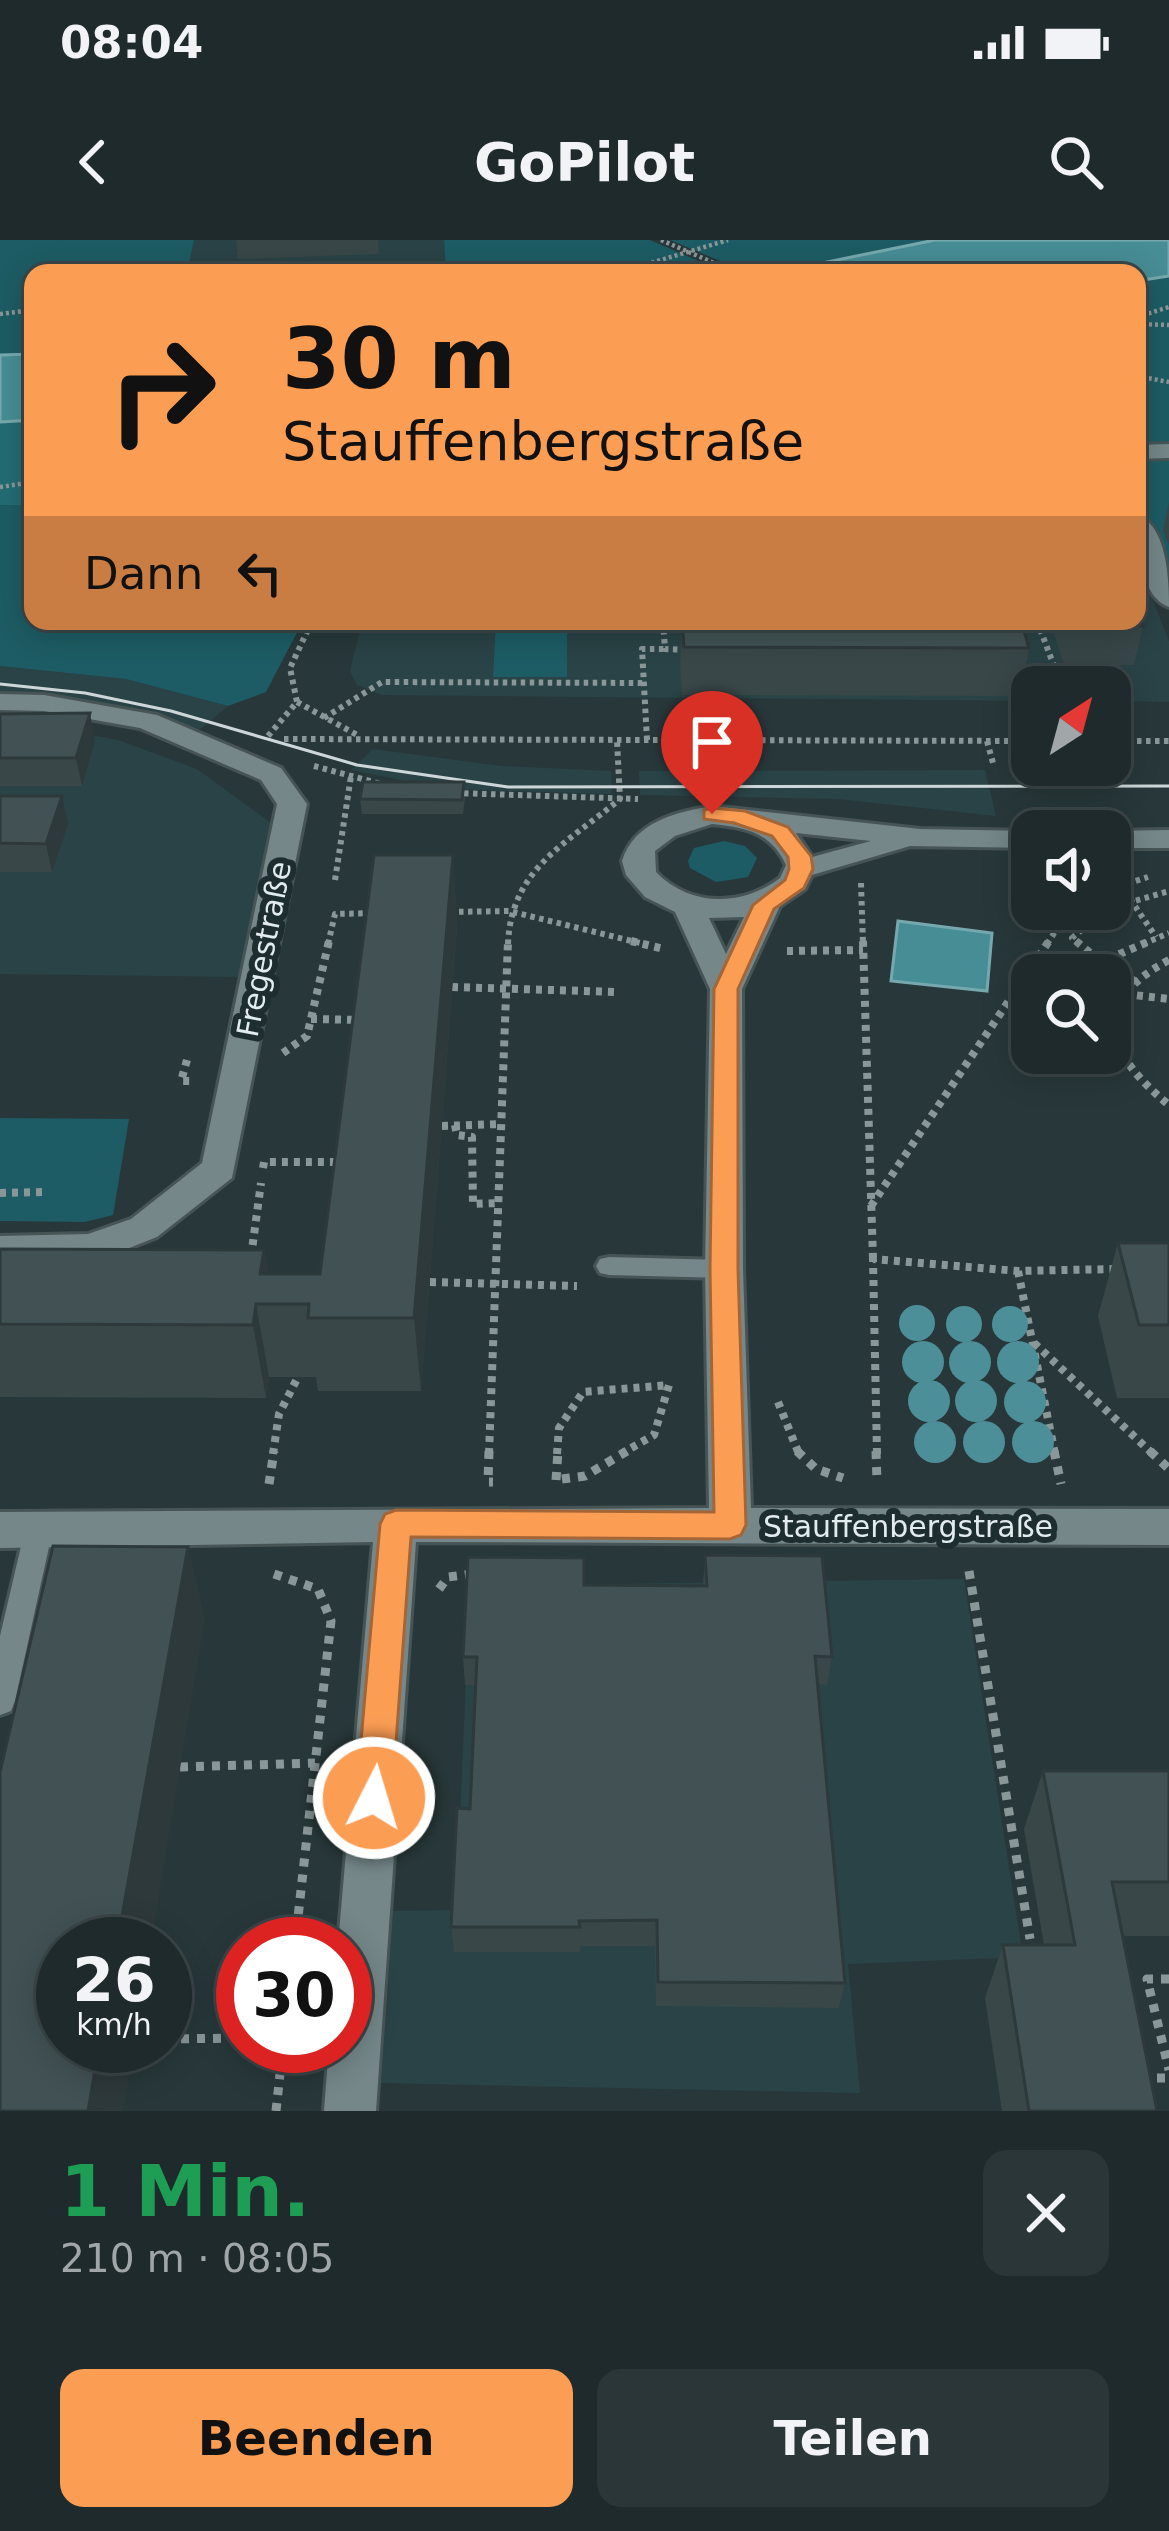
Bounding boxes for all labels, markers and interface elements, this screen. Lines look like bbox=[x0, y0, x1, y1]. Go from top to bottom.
text: 08:04 bbox=[60, 16, 203, 69]
icon: back bbox=[60, 129, 126, 195]
icon: search bbox=[1043, 129, 1109, 195]
text: GoPilot bbox=[474, 131, 695, 194]
text: 30 m bbox=[282, 310, 516, 408]
icon: right bbox=[84, 312, 240, 468]
text: Stauffenbergstraße bbox=[282, 410, 804, 473]
icon: left bbox=[227, 540, 293, 606]
text: Dann bbox=[84, 547, 203, 600]
north arrow bbox=[1011, 666, 1131, 786]
map controls bbox=[1011, 666, 1131, 1074]
pin bbox=[661, 691, 763, 814]
icon: arrive bbox=[679, 709, 745, 775]
button: sound bbox=[1011, 810, 1131, 930]
street label: Fregestraße bbox=[230, 858, 298, 1040]
button: search bbox=[1011, 954, 1131, 1074]
street label: Stauffenbergstraße bbox=[763, 1509, 1053, 1544]
position arrow bbox=[311, 1735, 437, 1861]
speed limit sign: 30 bbox=[216, 1917, 372, 2073]
text: 26 bbox=[72, 1945, 156, 2015]
text: km/h bbox=[76, 2007, 152, 2042]
text: 1 Min. bbox=[60, 2149, 310, 2233]
button: close bbox=[983, 2150, 1109, 2276]
text: 210 m · 08:05 bbox=[60, 2236, 334, 2281]
button: Beenden bbox=[60, 2369, 573, 2507]
button: Teilen bbox=[597, 2369, 1109, 2507]

